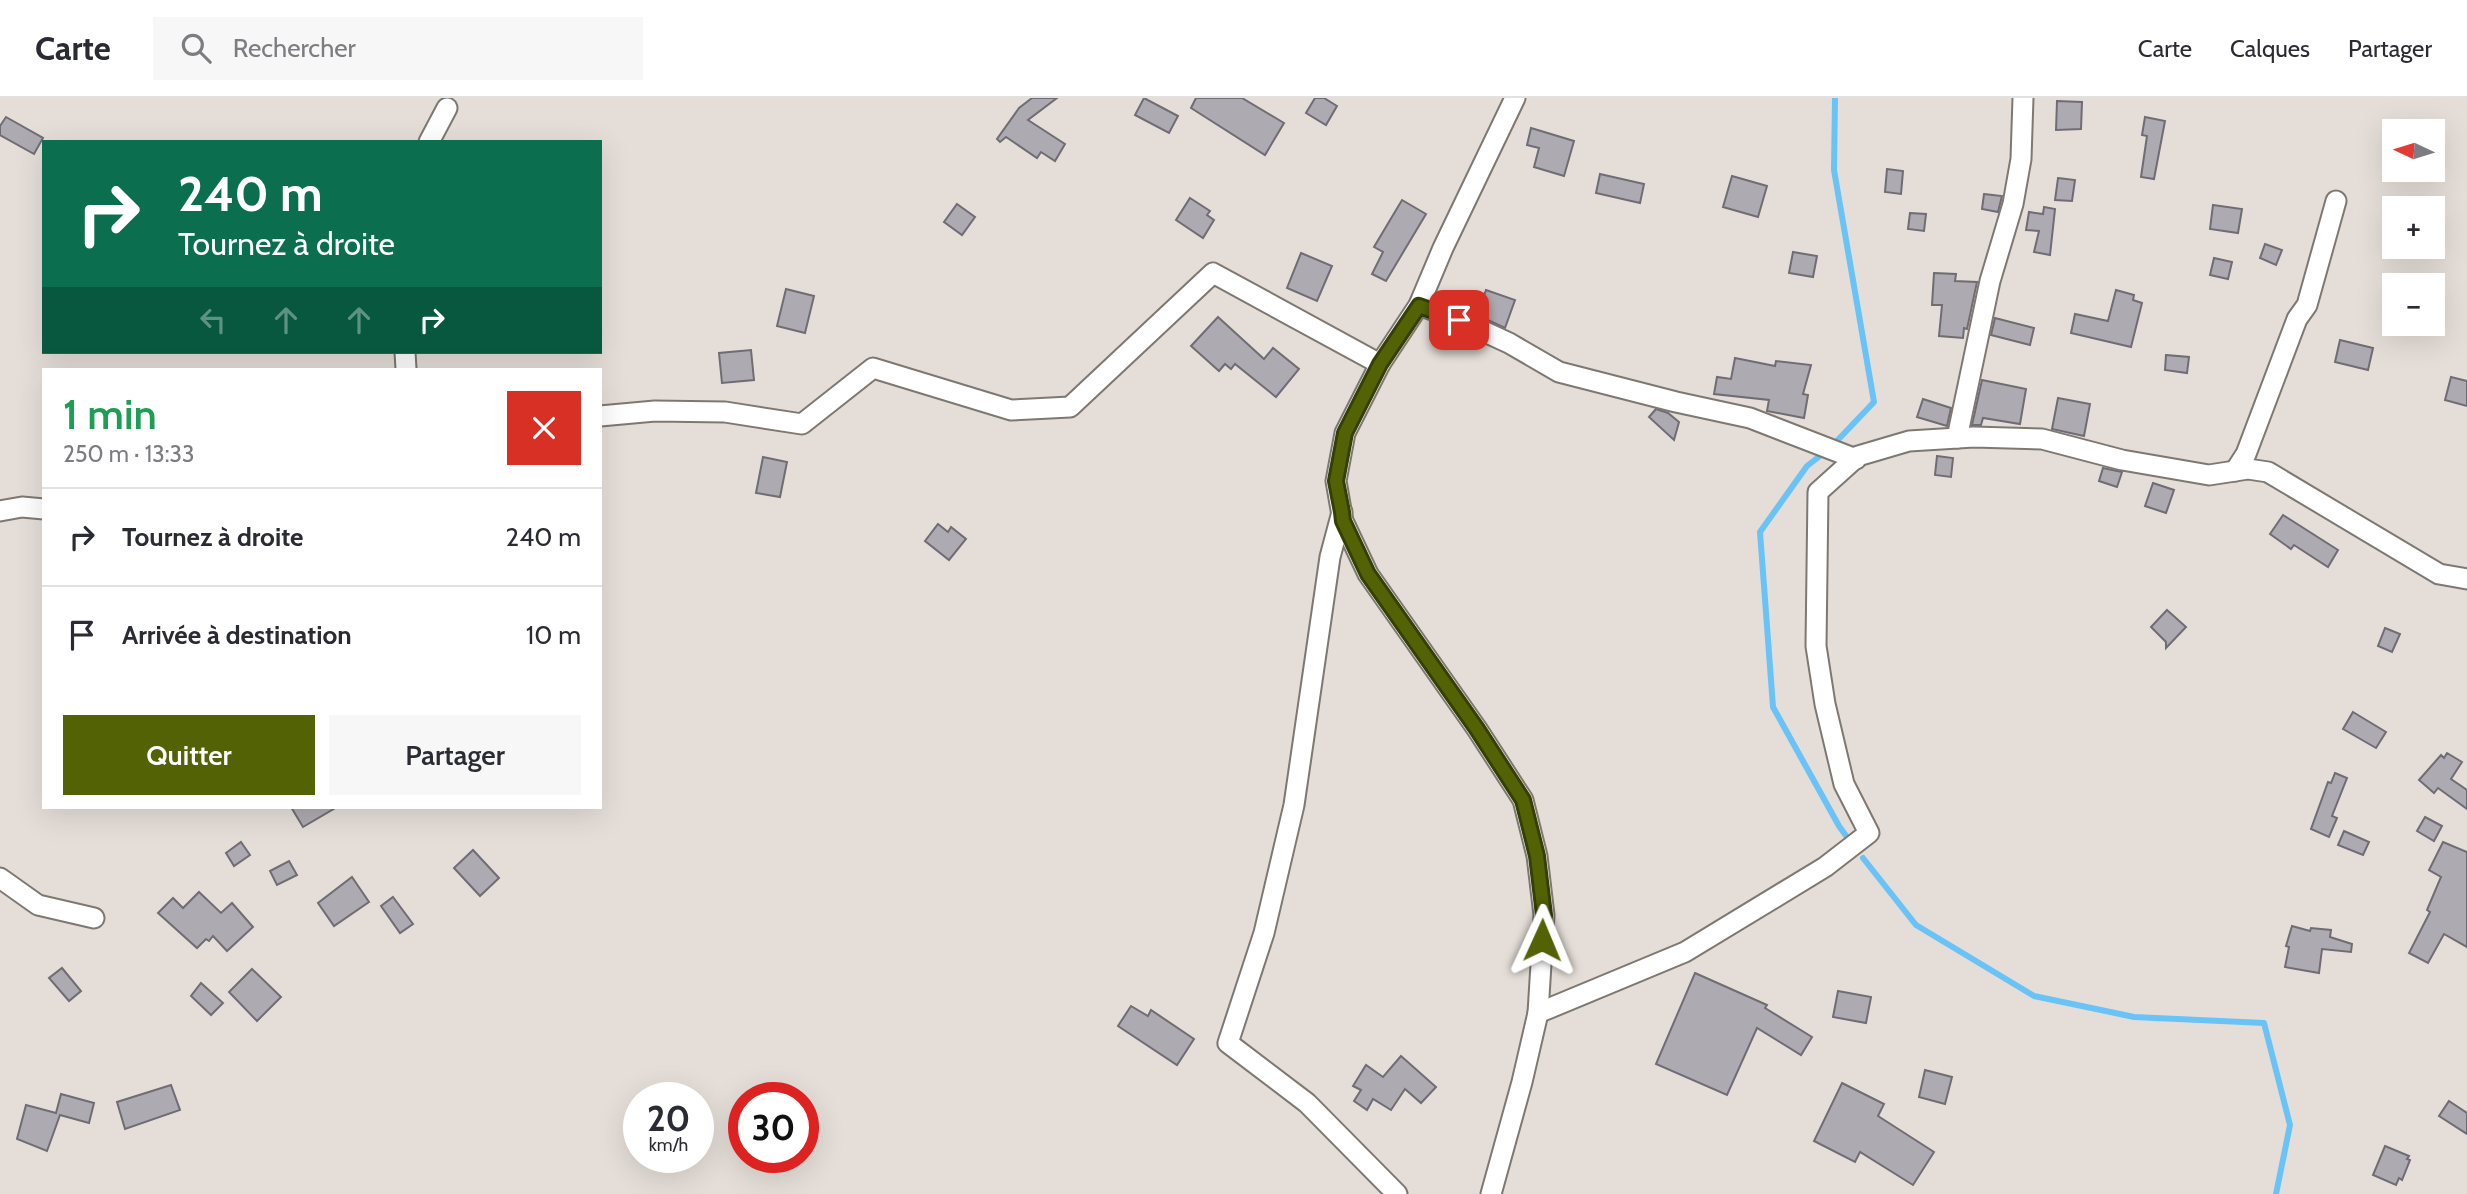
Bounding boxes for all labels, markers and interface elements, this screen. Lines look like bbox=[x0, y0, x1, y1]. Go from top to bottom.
search box bbox=[153, 17, 643, 80]
text: Carte bbox=[35, 28, 111, 68]
icon: search bbox=[177, 29, 215, 67]
text: Rechercher bbox=[233, 32, 356, 64]
text: Carte bbox=[2138, 34, 2192, 63]
text: Calques bbox=[2230, 34, 2310, 63]
text: Partager bbox=[2348, 34, 2432, 63]
north arrow bbox=[2382, 119, 2445, 182]
map controls bbox=[2382, 119, 2445, 336]
text: 240 m bbox=[178, 164, 323, 223]
icon: right bbox=[63, 168, 154, 259]
button: + bbox=[2382, 196, 2445, 259]
text: Tournez à droite bbox=[178, 224, 395, 263]
button: − bbox=[2382, 273, 2445, 336]
pin bbox=[1429, 290, 1489, 350]
icon: left bbox=[194, 301, 232, 339]
icon: ahead bbox=[267, 301, 305, 339]
icon: ahead bbox=[340, 301, 378, 339]
icon: right bbox=[413, 301, 451, 339]
icon: arrive bbox=[1440, 301, 1478, 339]
text: 1 min bbox=[63, 388, 157, 440]
button: close bbox=[507, 391, 581, 465]
text: 250 m · 13:33 bbox=[63, 440, 194, 468]
icon: right bbox=[63, 518, 101, 556]
text: Tournez à droite bbox=[122, 521, 304, 553]
text: 240 m bbox=[506, 521, 581, 553]
icon: arrive bbox=[63, 616, 101, 654]
text: Arrivée à destination bbox=[122, 619, 352, 651]
text: 10 m bbox=[526, 619, 581, 651]
button: Quitter bbox=[63, 715, 315, 795]
button: Partager bbox=[329, 715, 581, 795]
position arrow bbox=[1505, 903, 1579, 977]
speed limit sign: 30 bbox=[728, 1082, 819, 1173]
text: 20 bbox=[647, 1097, 690, 1140]
text: km/h bbox=[649, 1134, 688, 1156]

